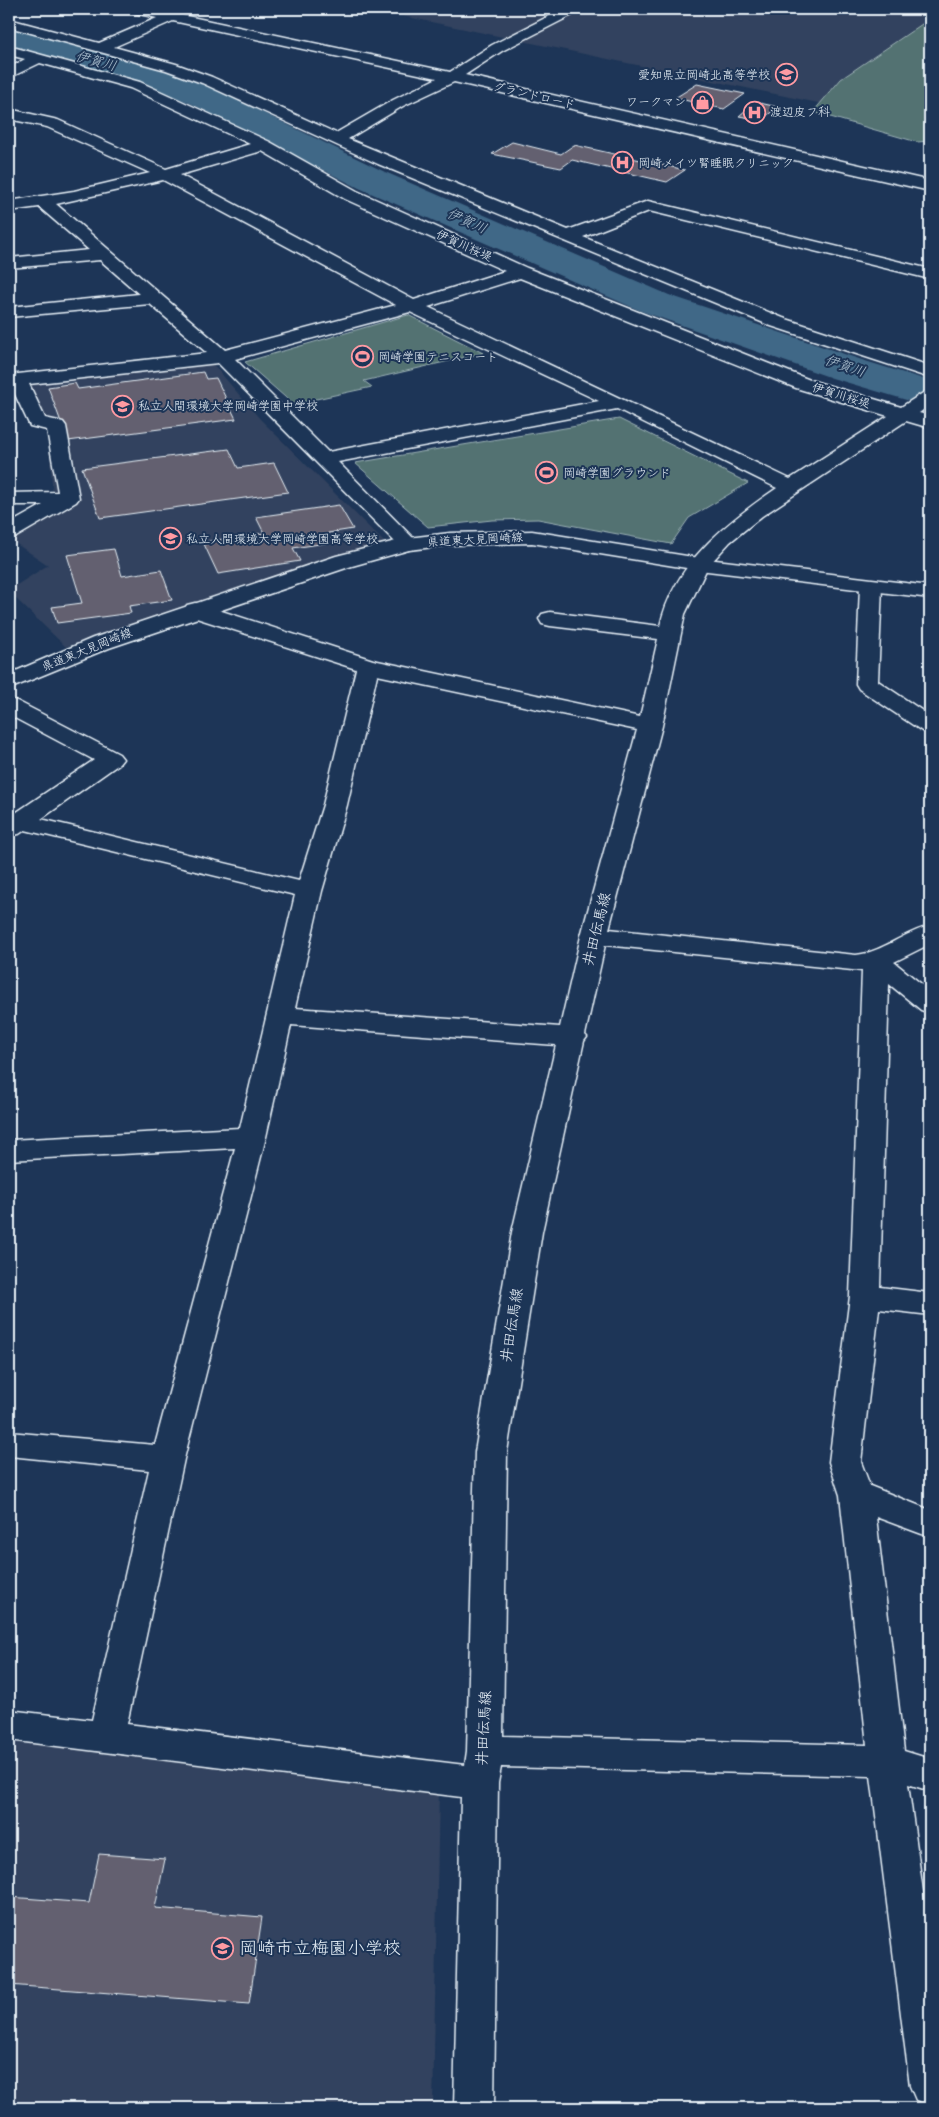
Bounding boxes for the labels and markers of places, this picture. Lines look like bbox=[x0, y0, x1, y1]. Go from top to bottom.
school or university icon: 愛知県立岡崎北高等学校 bbox=[774, 63, 798, 87]
place label: 愛知県立岡崎北高等学校 bbox=[638, 68, 770, 83]
shop icon: ワークマン bbox=[690, 90, 714, 114]
place label: ワークマン bbox=[626, 95, 686, 110]
hospital icon: 渡辺皮フ科 bbox=[742, 100, 766, 124]
place label: 渡辺皮フ科 bbox=[770, 105, 830, 120]
hospital icon: 岡崎メイツ腎睡眠クリニック bbox=[610, 151, 634, 175]
place label: 岡崎メイツ腎睡眠クリニック bbox=[638, 156, 794, 171]
sports icon: 岡崎学園テニスコート bbox=[350, 345, 374, 369]
place label: 岡崎学園テニスコート bbox=[378, 350, 498, 365]
school or university icon: 私立人間環境大学岡崎学園中学校 bbox=[110, 394, 134, 418]
place label: 私立人間環境大学岡崎学園中学校 bbox=[138, 399, 318, 414]
sports icon: 岡崎学園グラウンド bbox=[535, 461, 559, 485]
place label: 岡崎学園グラウンド bbox=[563, 466, 671, 481]
school or university icon: 私立人間環境大学岡崎学園高等学校 bbox=[158, 527, 182, 551]
place label: 私立人間環境大学岡崎学園高等学校 bbox=[186, 532, 378, 547]
school or university icon: 岡崎市立梅園小学校 bbox=[211, 1936, 235, 1960]
place label: 岡崎市立梅園小学校 bbox=[239, 1938, 401, 1959]

